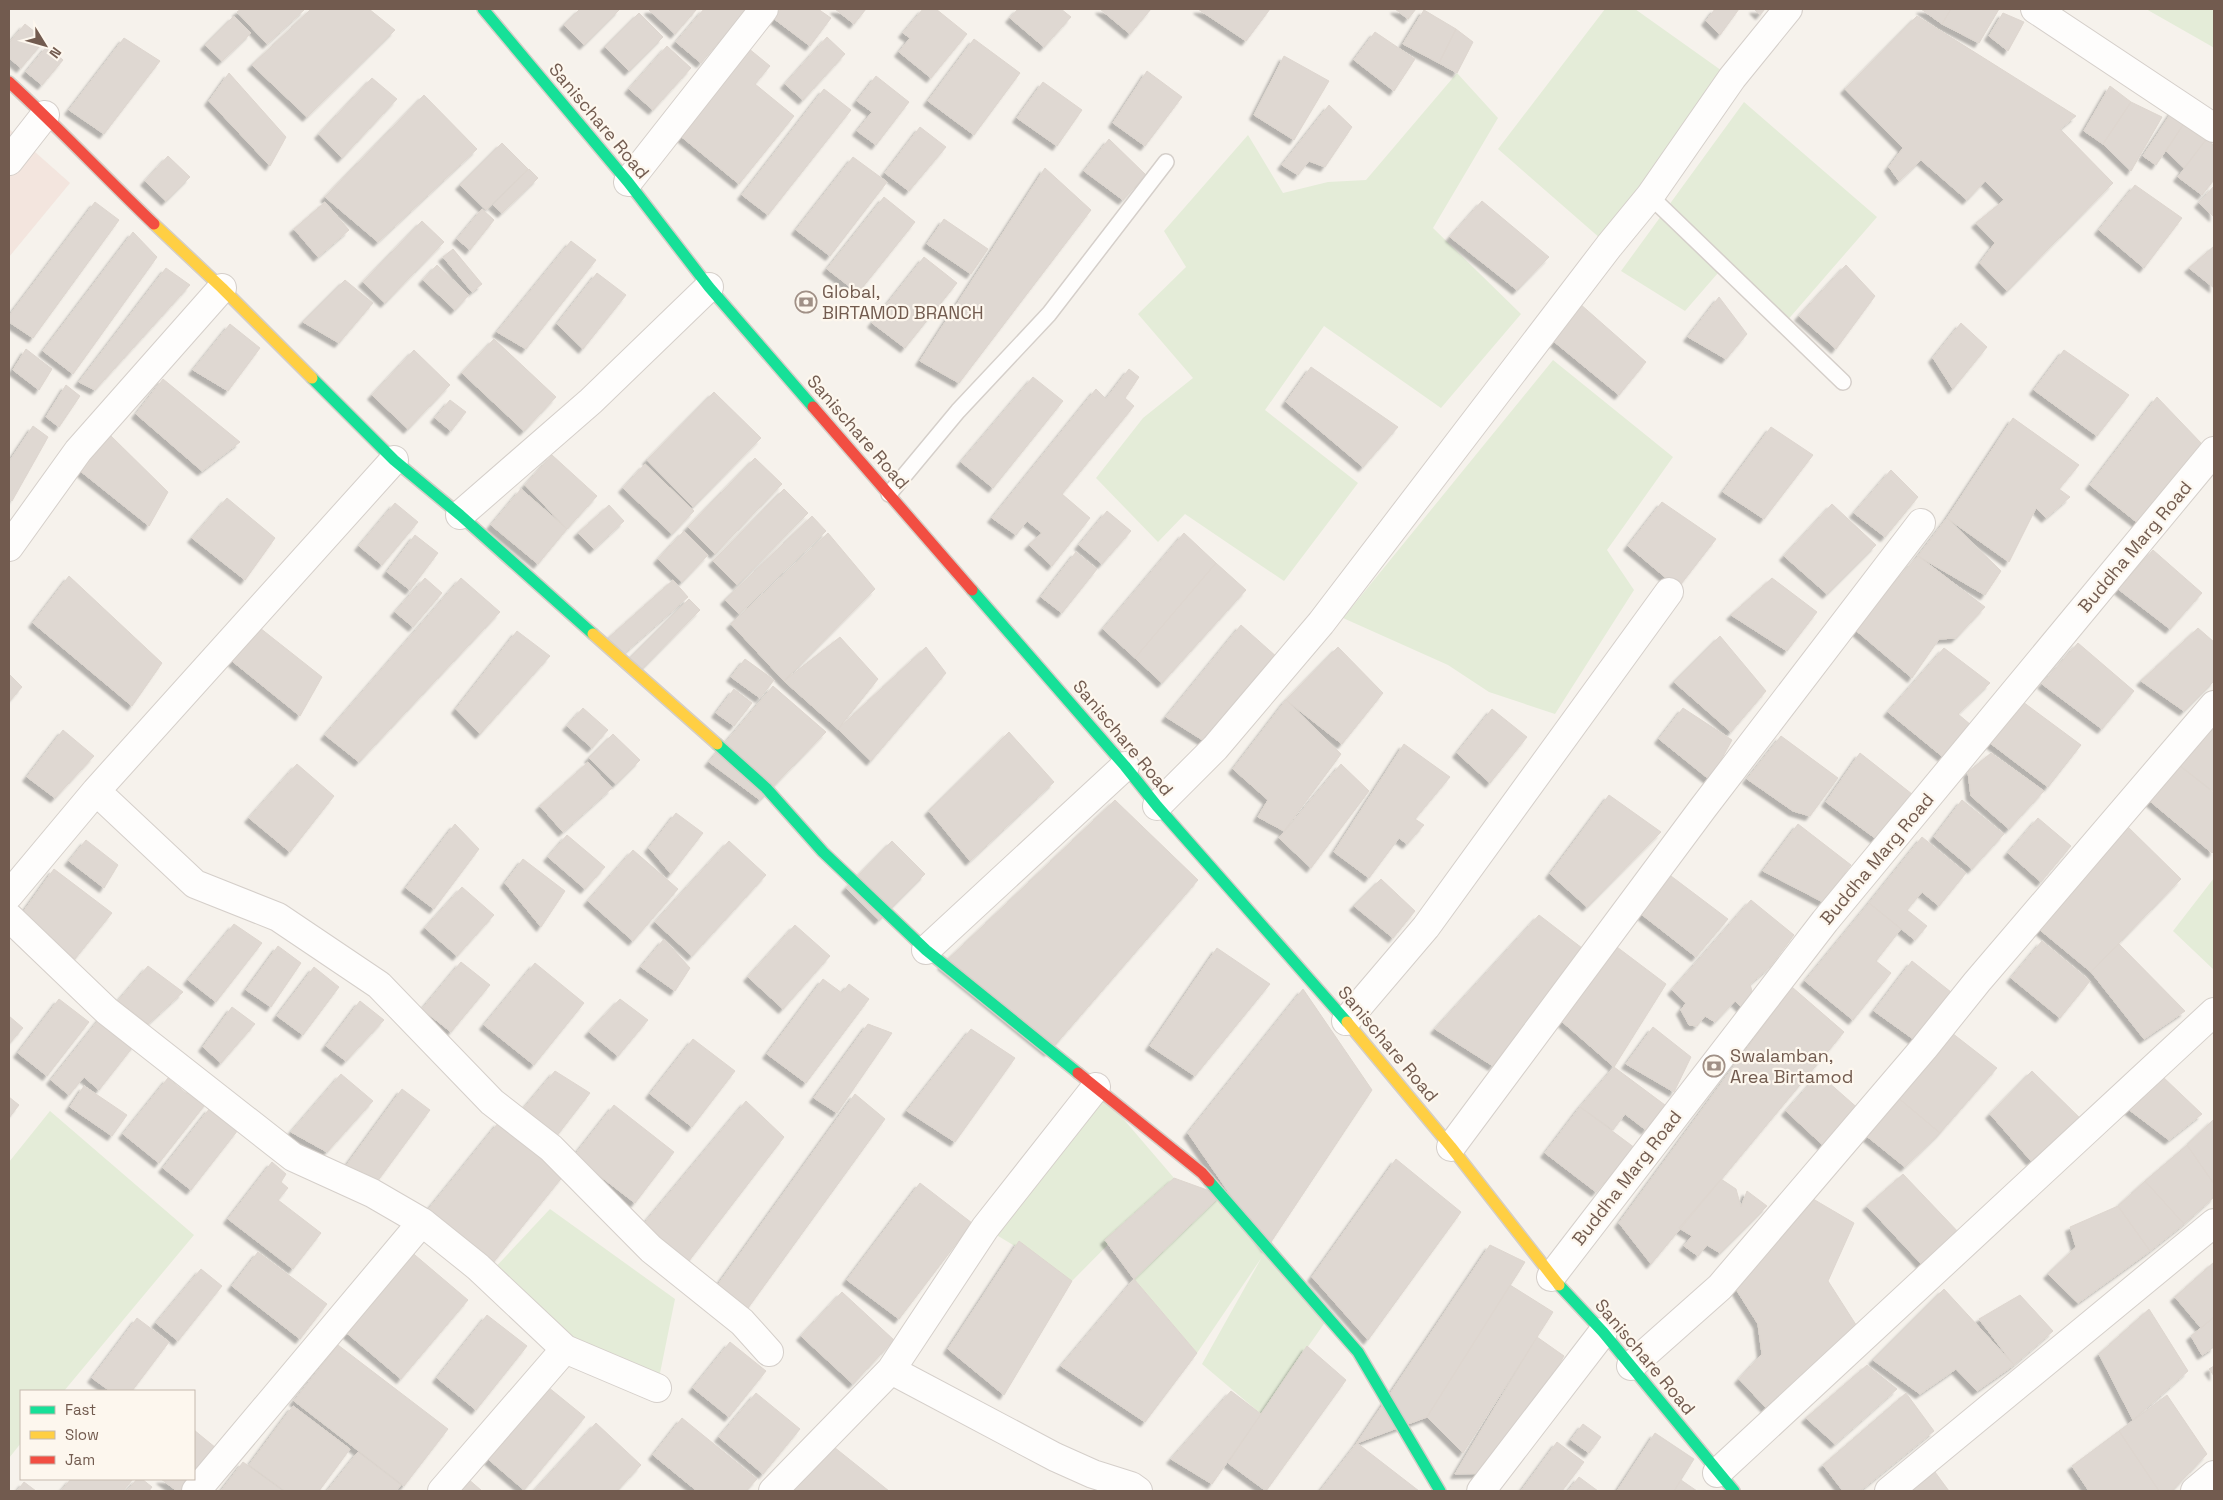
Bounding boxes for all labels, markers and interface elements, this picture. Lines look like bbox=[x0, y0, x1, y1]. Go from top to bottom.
north arrow bbox=[20, 20, 70, 70]
text: N bbox=[45, 44, 65, 62]
street label: Sanischare Road bbox=[544, 58, 655, 183]
place label: Global, BIRTAMOD BRANCH bbox=[822, 280, 984, 324]
bank icon: Global, BIRTAMOD BRANCH bbox=[794, 290, 818, 314]
street label: Sanischare Road bbox=[802, 370, 914, 494]
street label: Buddha Marg Road bbox=[2073, 476, 2196, 617]
street label: Sanischare Road bbox=[1068, 675, 1179, 800]
street label: Buddha Marg Road bbox=[1815, 788, 1938, 929]
street label: Sanischare Road bbox=[1333, 981, 1444, 1106]
place label: Swalamban, Area Birtamod bbox=[1730, 1044, 1853, 1088]
bank icon: Swalamban, Area Birtamod bbox=[1702, 1054, 1726, 1078]
street label: Buddha Marg Road bbox=[1567, 1106, 1686, 1250]
street label: Sanischare Road bbox=[1590, 1294, 1701, 1419]
legend bbox=[20, 1390, 195, 1480]
text: Fast bbox=[65, 1400, 96, 1419]
text: Slow bbox=[65, 1425, 99, 1444]
text: Jam bbox=[65, 1450, 95, 1469]

